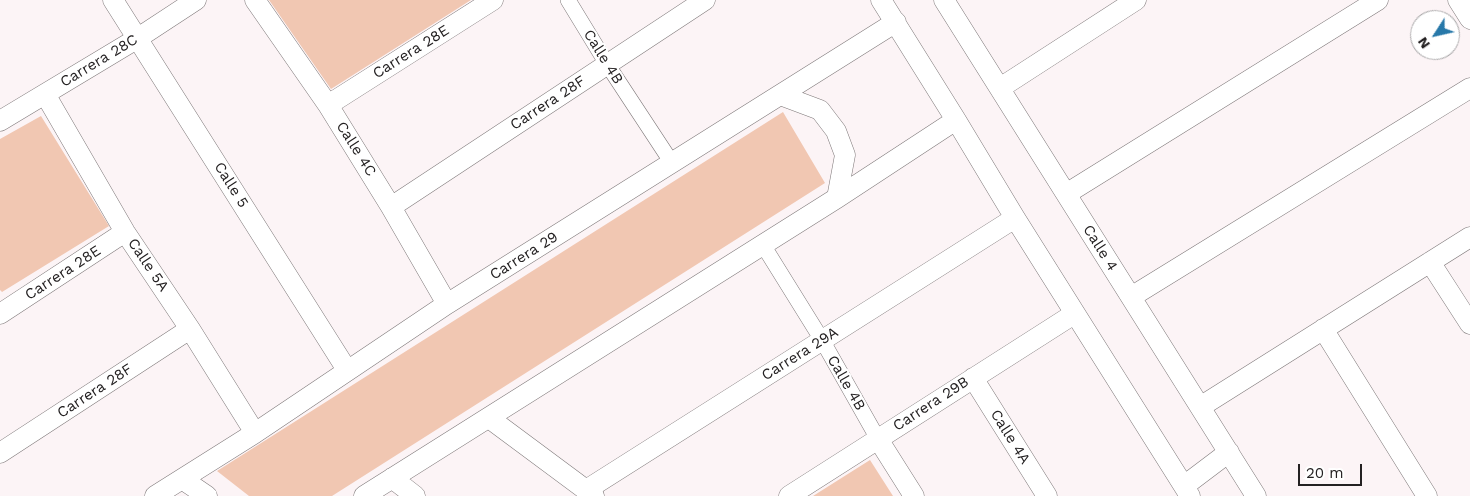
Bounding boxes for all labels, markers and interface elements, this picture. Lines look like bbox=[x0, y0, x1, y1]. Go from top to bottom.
north arrow bbox=[1410, 10, 1460, 60]
street label: Carrera 28E bbox=[370, 21, 452, 83]
street label: Calle 4B bbox=[579, 26, 627, 88]
street label: Carrera 28C bbox=[57, 31, 141, 91]
text: N bbox=[1414, 34, 1433, 52]
street label: Carrera 28F bbox=[507, 72, 589, 134]
street label: Calle 4C bbox=[332, 118, 380, 180]
street label: Calle 5 bbox=[210, 159, 252, 211]
street label: Calle 4 bbox=[1079, 222, 1121, 274]
street label: Carrera 29 bbox=[487, 228, 561, 284]
street label: Calle 5A bbox=[124, 235, 172, 295]
street label: Carrera 28E bbox=[22, 242, 104, 304]
street label: Carrera 29A bbox=[758, 323, 842, 385]
street label: Calle 4B bbox=[823, 352, 869, 414]
street label: Carrera 28F bbox=[54, 360, 136, 422]
street label: Carrera 29B bbox=[890, 373, 972, 435]
street label: Calle 4A bbox=[986, 406, 1034, 468]
scale bar bbox=[1300, 454, 1364, 486]
text: 20 m bbox=[1306, 464, 1344, 482]

